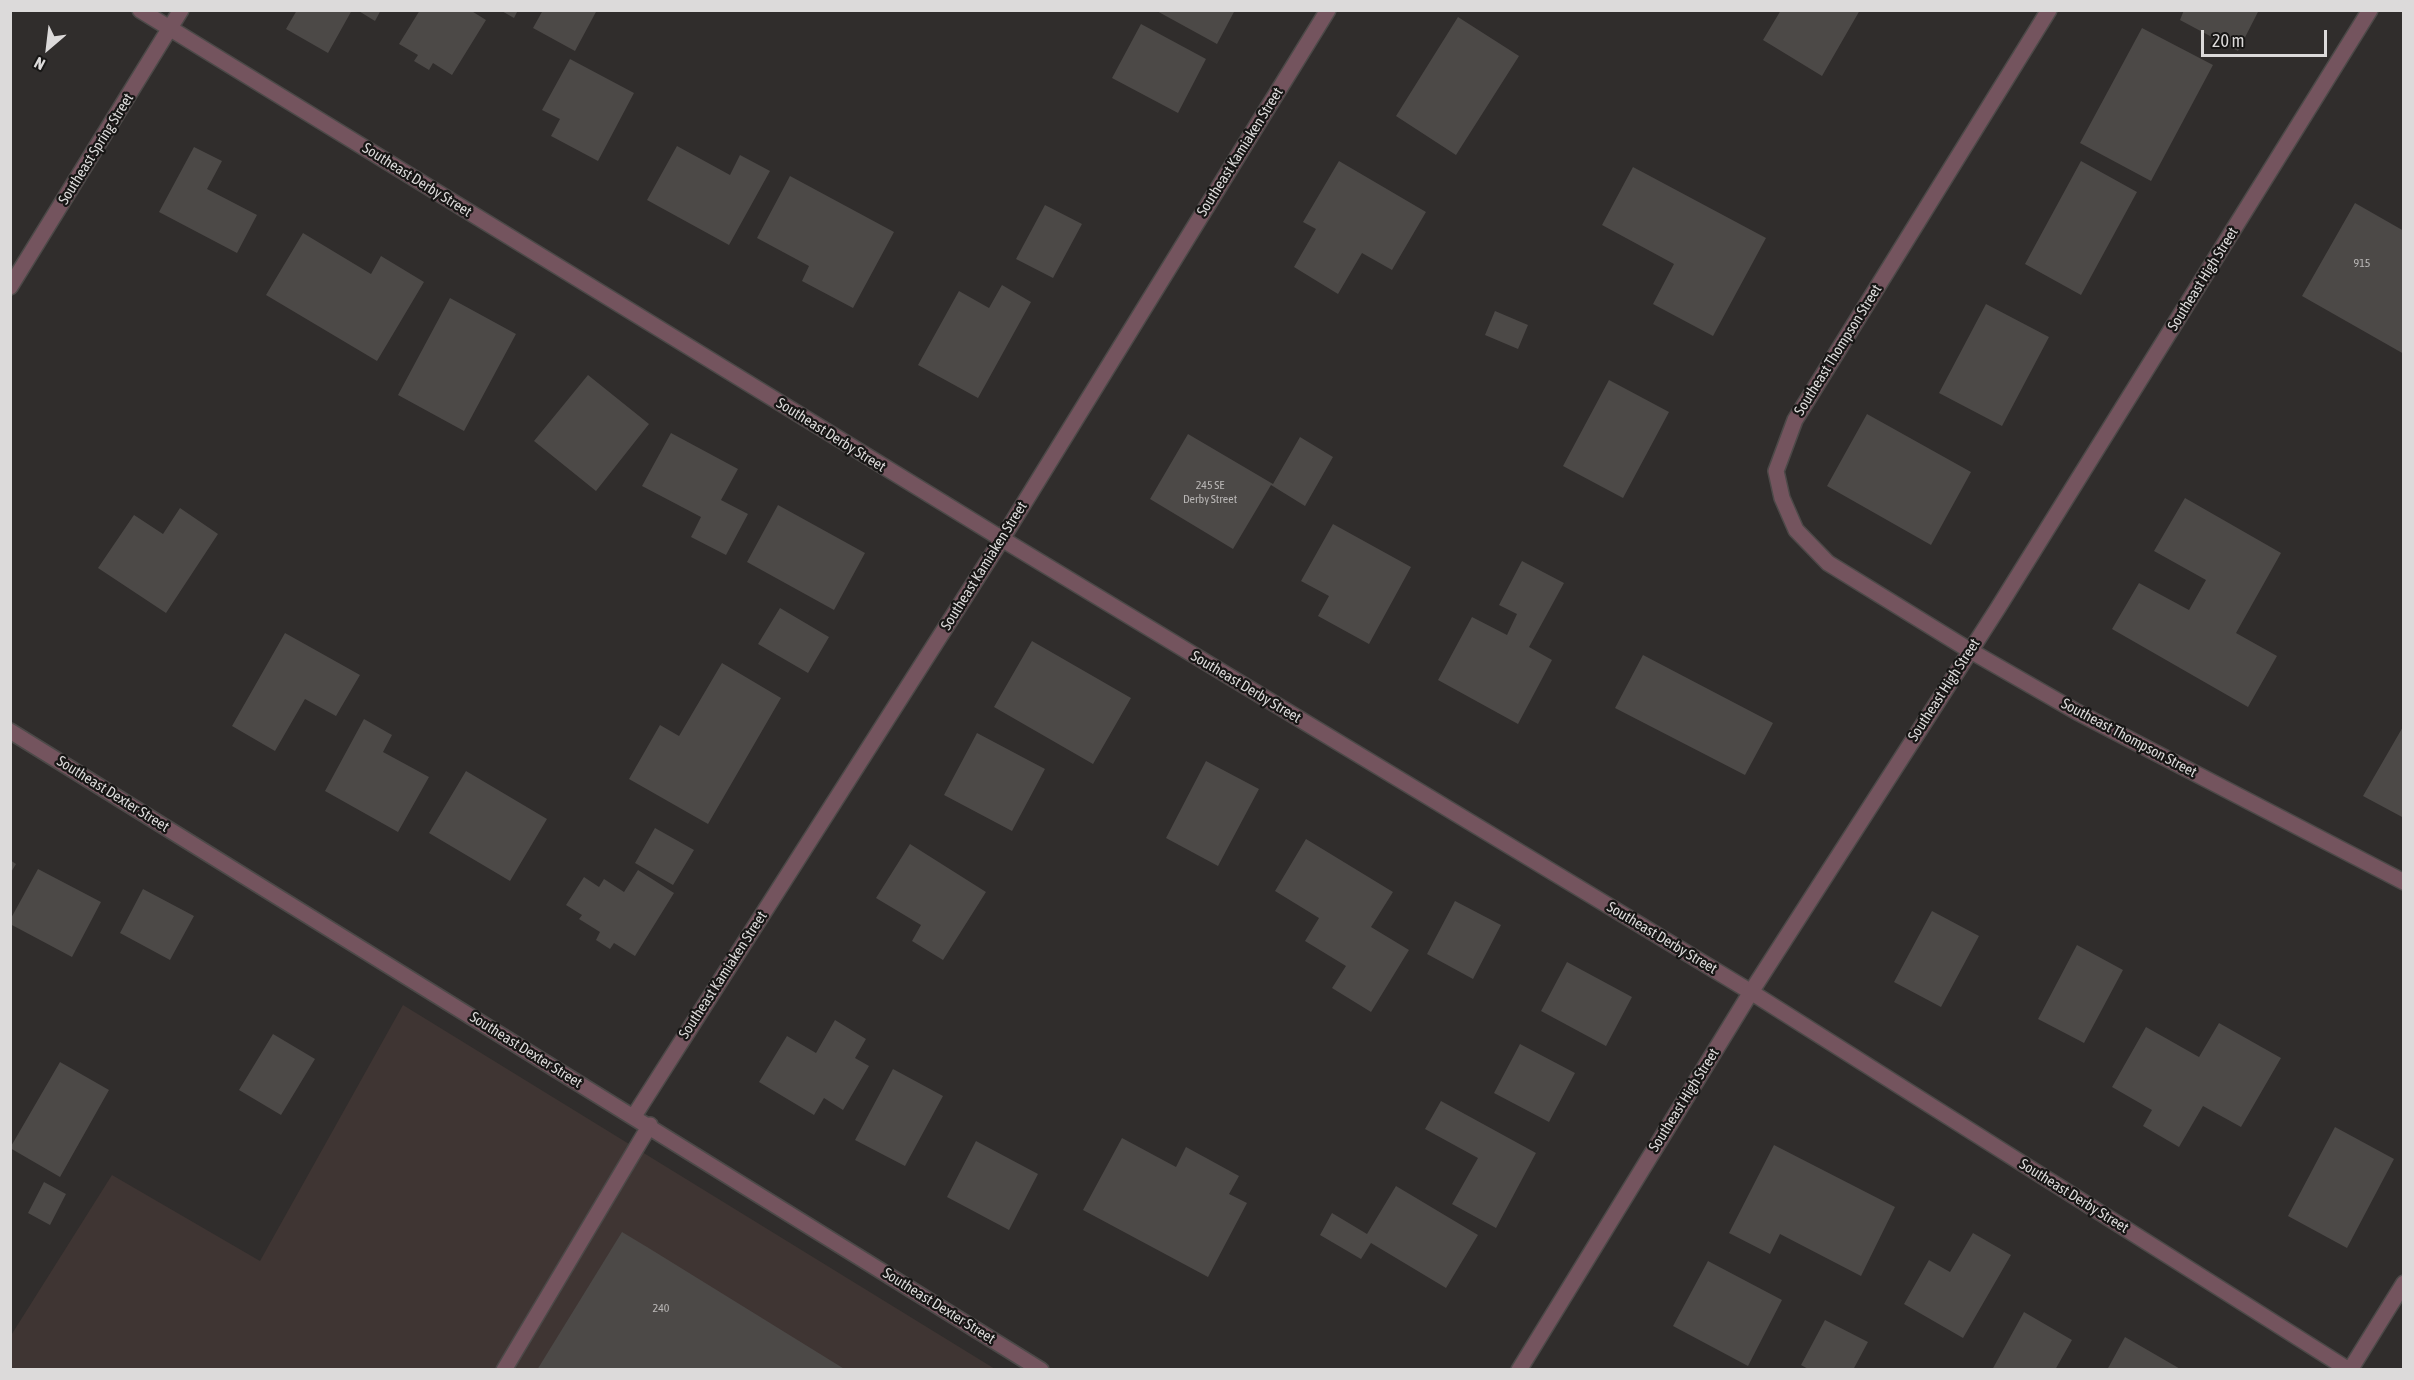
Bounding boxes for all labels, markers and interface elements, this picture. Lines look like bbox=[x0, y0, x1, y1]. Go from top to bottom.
north arrow bbox=[18, 18, 78, 78]
scale bar bbox=[2204, 18, 2330, 56]
text: 20 m bbox=[2212, 30, 2244, 51]
text: N bbox=[31, 54, 48, 74]
street label: Southeast Kamiaken Street bbox=[1193, 84, 1287, 220]
street label: Southeast Spring Street bbox=[55, 90, 137, 208]
street label: Southeast Derby Street bbox=[359, 139, 475, 221]
street label: Southeast High Street bbox=[2164, 224, 2242, 334]
house number: 915 bbox=[2354, 256, 2370, 270]
street label: Southeast Thompson Street bbox=[1790, 281, 1886, 419]
street label: Southeast Derby Street bbox=[773, 394, 889, 476]
house number: 245 SE Derby Street bbox=[1183, 478, 1237, 506]
street label: Southeast Kamiaken Street bbox=[937, 498, 1031, 634]
street label: Southeast High Street bbox=[1904, 635, 1984, 745]
street label: Southeast Derby Street bbox=[1188, 647, 1304, 727]
street label: Southeast Thompson Street bbox=[2058, 695, 2200, 781]
street label: Southeast Dexter Street bbox=[53, 752, 173, 836]
street label: Southeast Derby Street bbox=[1604, 898, 1720, 978]
street label: Southeast Kamiaken Street bbox=[675, 908, 771, 1042]
street label: Southeast Dexter Street bbox=[466, 1008, 586, 1092]
street label: Southeast High Street bbox=[1645, 1045, 1723, 1155]
street label: Southeast Derby Street bbox=[2016, 1155, 2132, 1237]
street label: Southeast Dexter Street bbox=[879, 1264, 999, 1348]
house number: 240 bbox=[653, 1301, 669, 1315]

